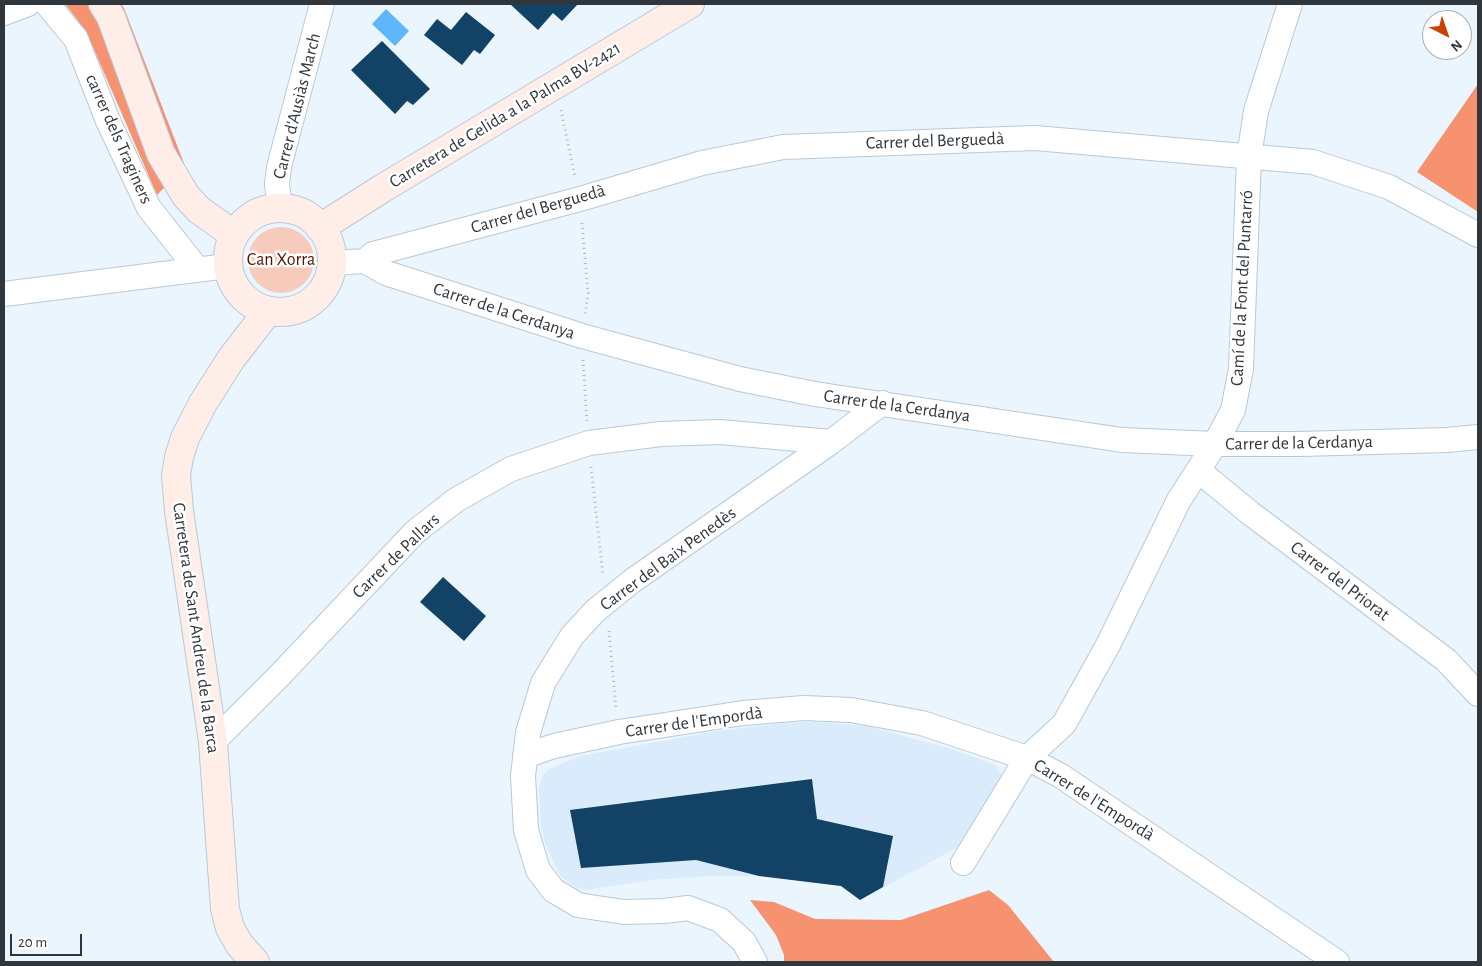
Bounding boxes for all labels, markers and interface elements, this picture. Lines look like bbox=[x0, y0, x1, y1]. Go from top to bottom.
north arrow bbox=[1422, 10, 1472, 60]
street label: Carrer d'Ausiàs March bbox=[268, 31, 326, 181]
street label: Carretera de Gelida a la Palma BV-2421 bbox=[385, 37, 625, 193]
text: N bbox=[1448, 37, 1464, 54]
street label: carrer dels Traginers bbox=[81, 71, 157, 207]
street label: Carrer del Berguedà bbox=[865, 128, 1005, 154]
street label: Carrer del Berguedà bbox=[468, 180, 608, 238]
street label: Camí de la Font del Puntarró bbox=[1226, 190, 1258, 386]
park label: Can Xorra bbox=[247, 249, 315, 271]
street label: Carrer de la Cerdanya bbox=[430, 278, 578, 344]
street label: Carrer de la Cerdanya bbox=[822, 385, 972, 427]
street label: Carrer de la Cerdanya bbox=[1225, 431, 1373, 455]
street label: Carretera de Sant Andreu de la Barca bbox=[168, 501, 224, 755]
street label: Carrer del Baix Penedès bbox=[596, 502, 740, 616]
street label: Carrer de Pallars bbox=[348, 509, 444, 603]
street label: Carrer del Priorat bbox=[1286, 537, 1394, 625]
street label: Carrer de l'Empordà bbox=[624, 702, 764, 742]
street label: Carrer de l'Empordà bbox=[1030, 754, 1158, 846]
scale bar bbox=[12, 924, 85, 956]
text: 20 m bbox=[18, 935, 47, 950]

